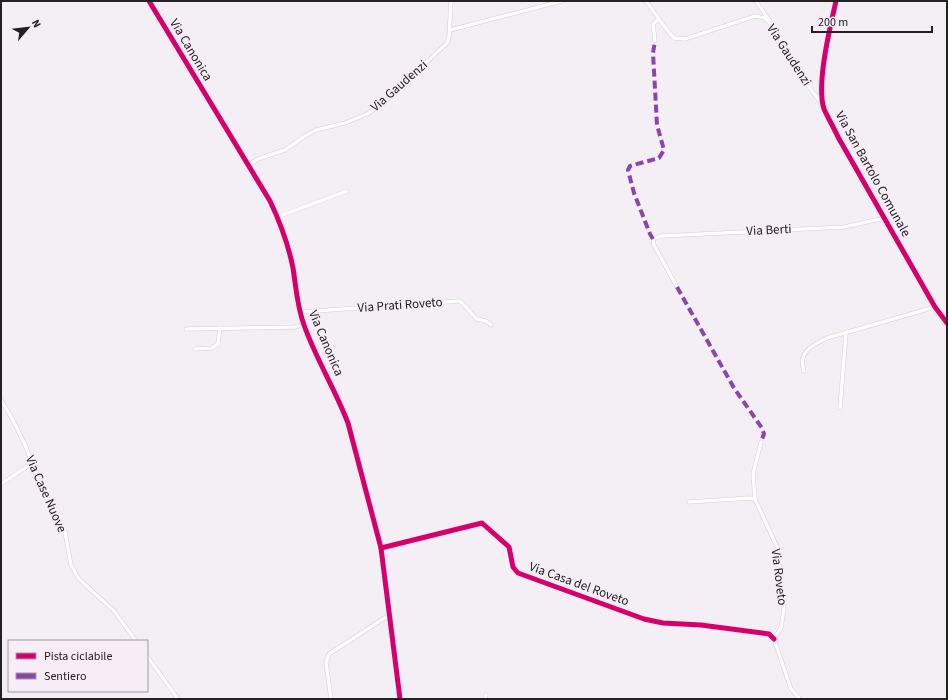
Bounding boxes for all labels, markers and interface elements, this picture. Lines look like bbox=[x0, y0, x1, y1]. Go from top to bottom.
north arrow bbox=[8, 8, 48, 48]
scale bar bbox=[812, 8, 932, 34]
text: 200 m bbox=[818, 14, 848, 31]
street label: Via Canonica bbox=[165, 15, 217, 85]
text: N bbox=[28, 17, 45, 30]
street label: Via Gaudenzi bbox=[762, 21, 816, 89]
street label: Via Gaudenzi bbox=[367, 56, 431, 116]
street label: Via San Bartolo Comunale bbox=[831, 108, 915, 240]
street label: Via Berti bbox=[746, 220, 792, 240]
street label: Via Prati Roveto bbox=[357, 293, 443, 317]
street label: Via Canonica bbox=[304, 307, 348, 379]
street label: Via Case Nuove bbox=[21, 453, 71, 535]
street label: Via Roveto bbox=[767, 548, 791, 606]
street label: Via Casa del Roveto bbox=[527, 558, 631, 610]
legend bbox=[8, 640, 148, 692]
text: Pista ciclabile bbox=[44, 648, 112, 665]
text: Sentiero bbox=[44, 668, 86, 685]

